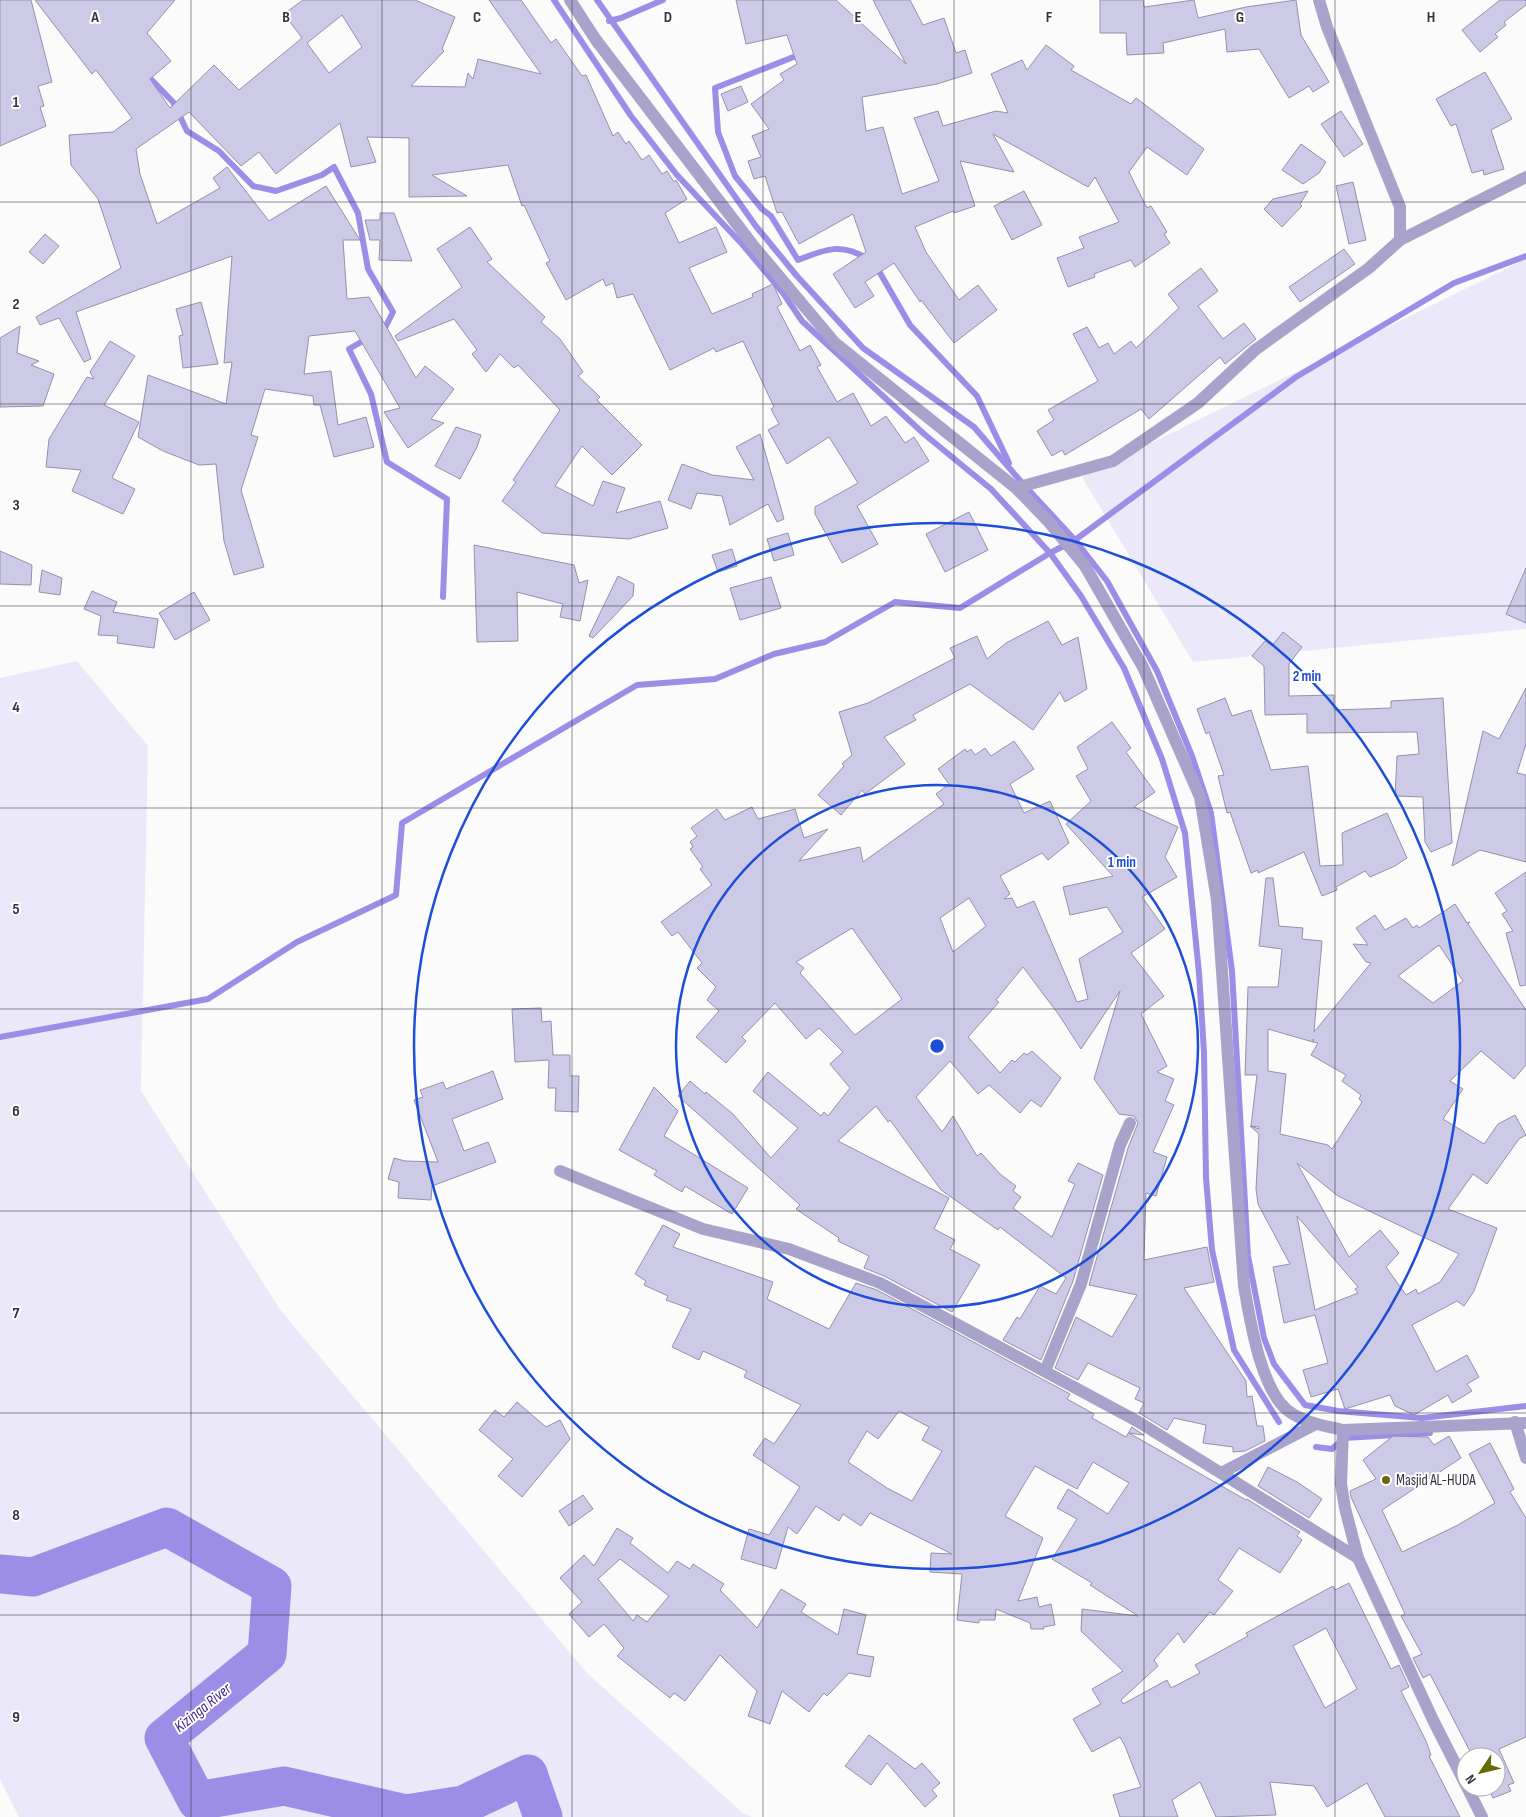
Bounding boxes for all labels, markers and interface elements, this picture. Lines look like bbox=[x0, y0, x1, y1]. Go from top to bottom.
text: A bbox=[90, 8, 99, 27]
text: B bbox=[282, 8, 290, 27]
text: C bbox=[473, 8, 481, 27]
text: D bbox=[664, 8, 672, 27]
text: E bbox=[855, 8, 862, 27]
text: F bbox=[1046, 8, 1053, 27]
text: G bbox=[1236, 8, 1244, 27]
text: H bbox=[1427, 8, 1435, 27]
text: 1 bbox=[13, 93, 20, 112]
text: 2 bbox=[12, 295, 20, 314]
text: 3 bbox=[12, 496, 20, 515]
text: 2 min bbox=[1293, 667, 1321, 686]
text: 4 bbox=[12, 698, 20, 717]
text: 1 min bbox=[1108, 853, 1136, 872]
text: 5 bbox=[12, 900, 20, 919]
centre of rings bbox=[928, 1037, 946, 1055]
text: 6 bbox=[12, 1102, 20, 1121]
text: 7 bbox=[13, 1304, 20, 1323]
place label: Masjid AL-HUDA bbox=[1396, 1471, 1476, 1490]
marker: Masjid AL-HUDA bbox=[1380, 1474, 1392, 1486]
text: 8 bbox=[12, 1506, 20, 1525]
water label: Kizinga River bbox=[171, 1679, 236, 1737]
text: 9 bbox=[12, 1708, 20, 1727]
north arrow bbox=[1456, 1747, 1506, 1797]
text: N bbox=[1462, 1771, 1480, 1787]

